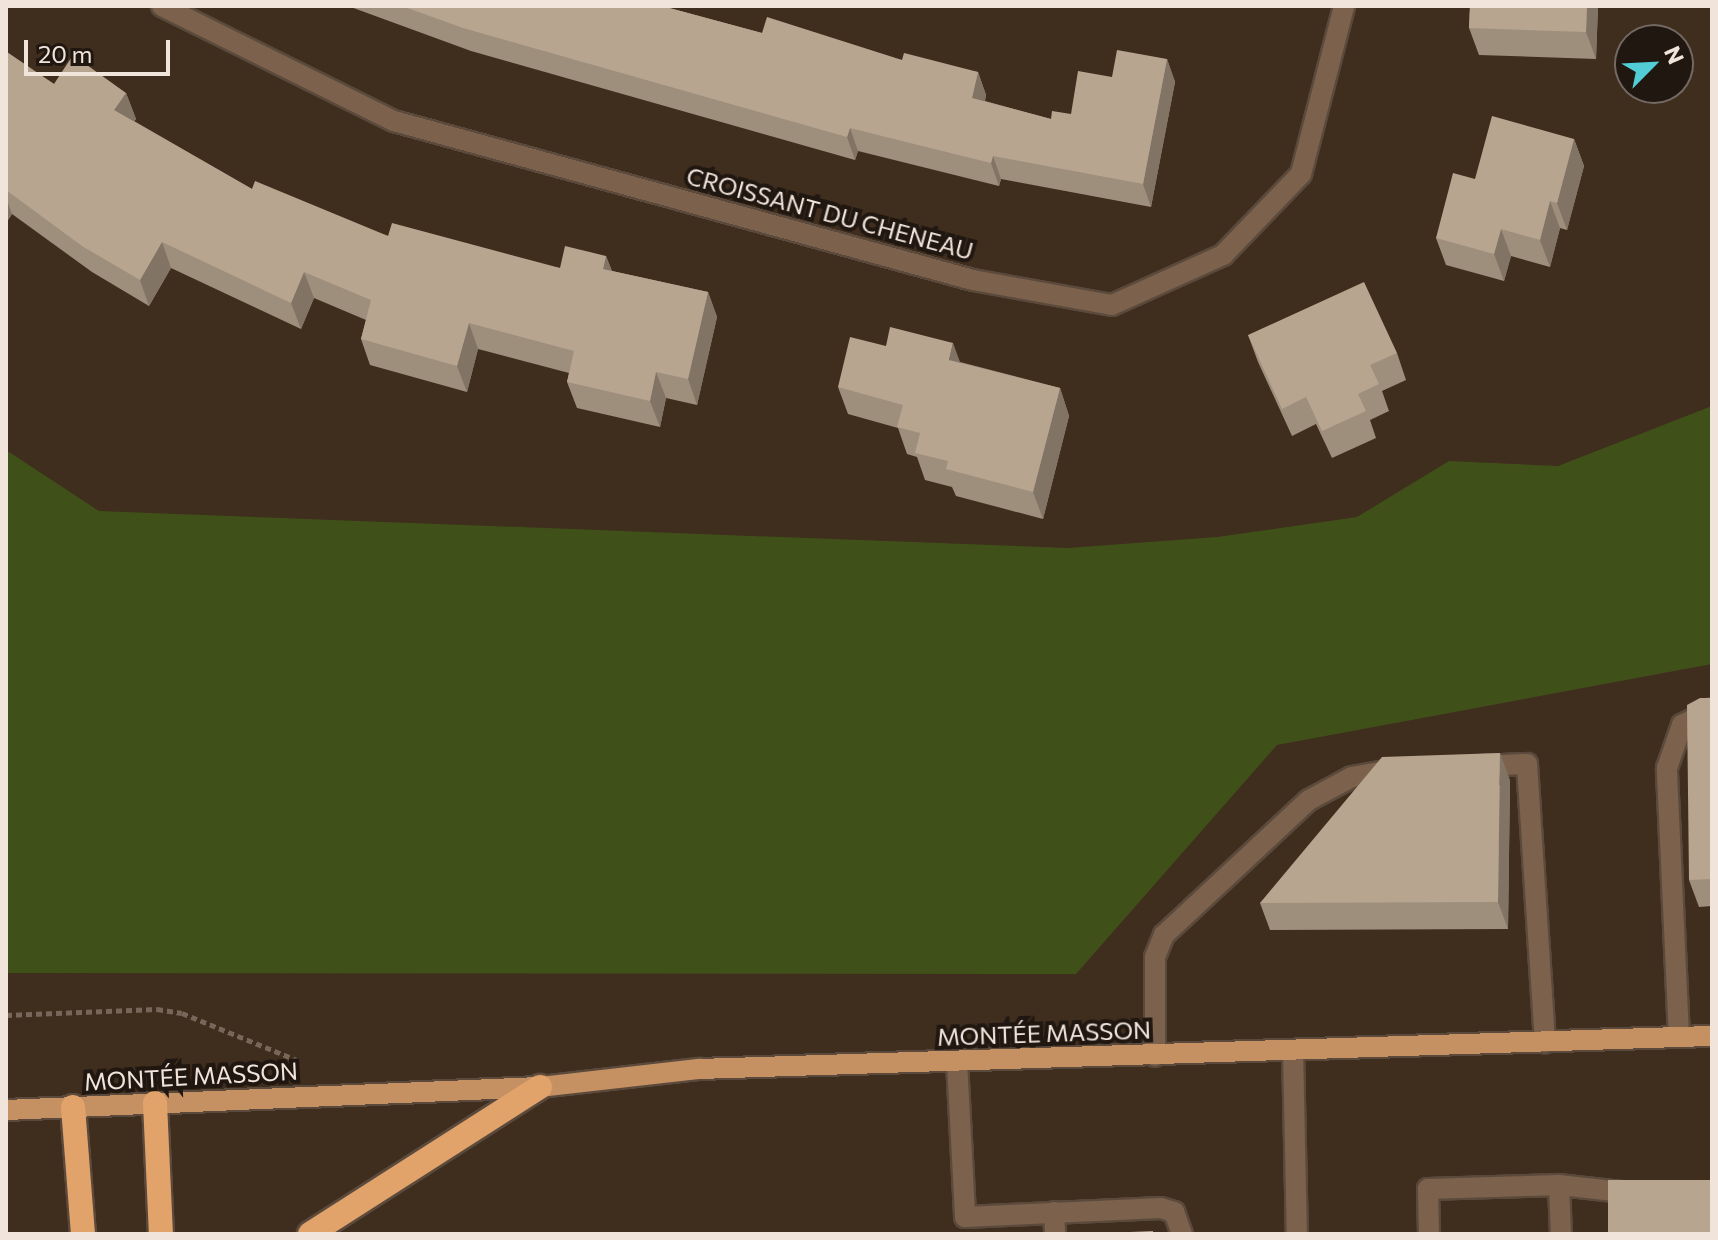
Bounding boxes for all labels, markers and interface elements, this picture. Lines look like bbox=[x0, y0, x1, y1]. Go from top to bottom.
scale bar bbox=[28, 24, 174, 74]
north arrow bbox=[1614, 24, 1694, 104]
text: 20 m bbox=[38, 39, 92, 68]
text: N bbox=[1659, 42, 1690, 68]
street label: CROISSANT DU CHENEAU bbox=[684, 161, 976, 265]
street label: MONTÉE MASSON bbox=[937, 1015, 1151, 1051]
street label: MONTÉE MASSON bbox=[83, 1056, 299, 1096]

